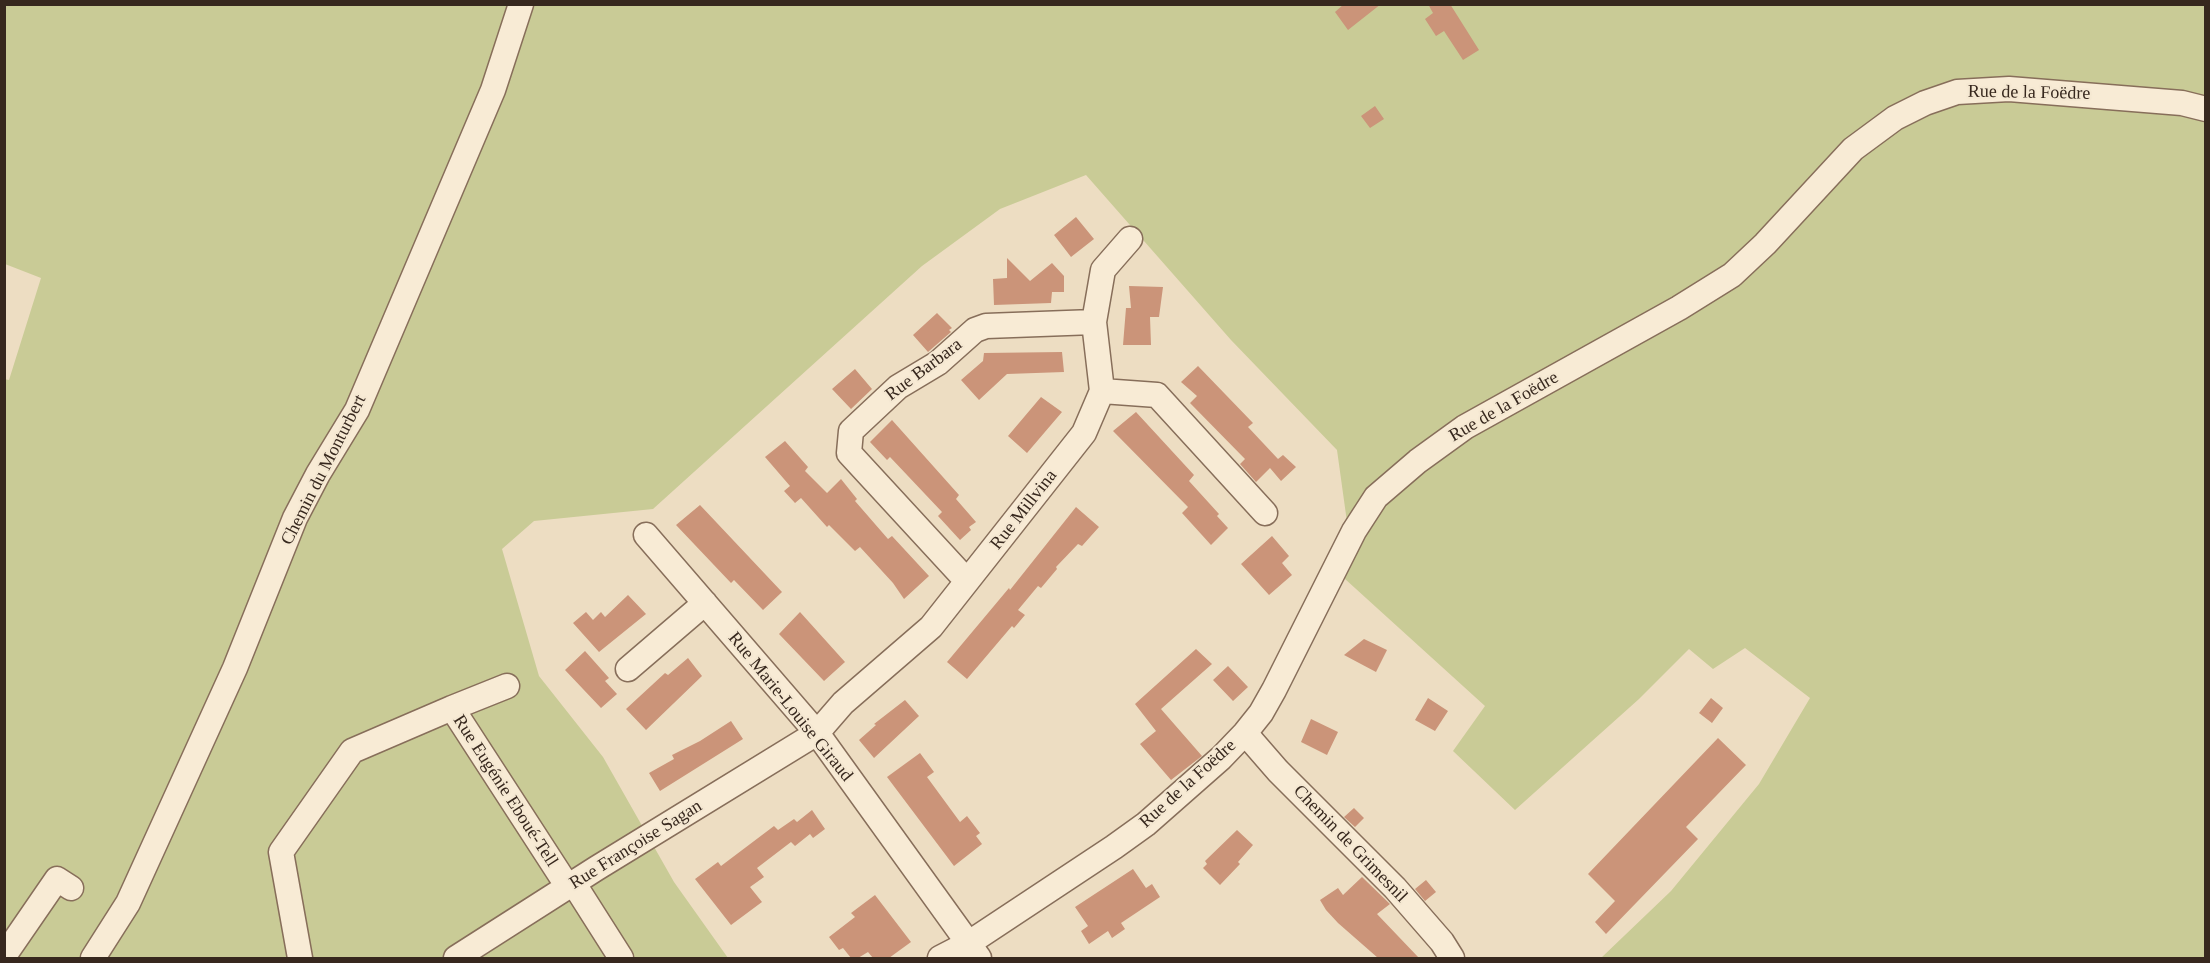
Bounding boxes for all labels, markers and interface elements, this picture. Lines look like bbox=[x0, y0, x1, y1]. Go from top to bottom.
street label: Rue de la Foëdre bbox=[1968, 81, 2090, 105]
street label: Rue Barbara bbox=[881, 334, 967, 406]
street label: Rue de la Foëdre bbox=[1446, 367, 1562, 447]
street label: Chemin du Monturbert bbox=[277, 391, 371, 549]
street label: Rue Millvina bbox=[986, 466, 1062, 554]
street label: Rue Marie-Louise Giraud bbox=[723, 628, 857, 786]
street label: Rue Eugénie Eboué-Tell bbox=[448, 711, 562, 871]
street label: Rue de la Foëdre bbox=[1135, 735, 1241, 833]
street label: Chemin de Grimesnil bbox=[1288, 781, 1412, 907]
street label: Rue Françoise Sagan bbox=[566, 796, 706, 894]

